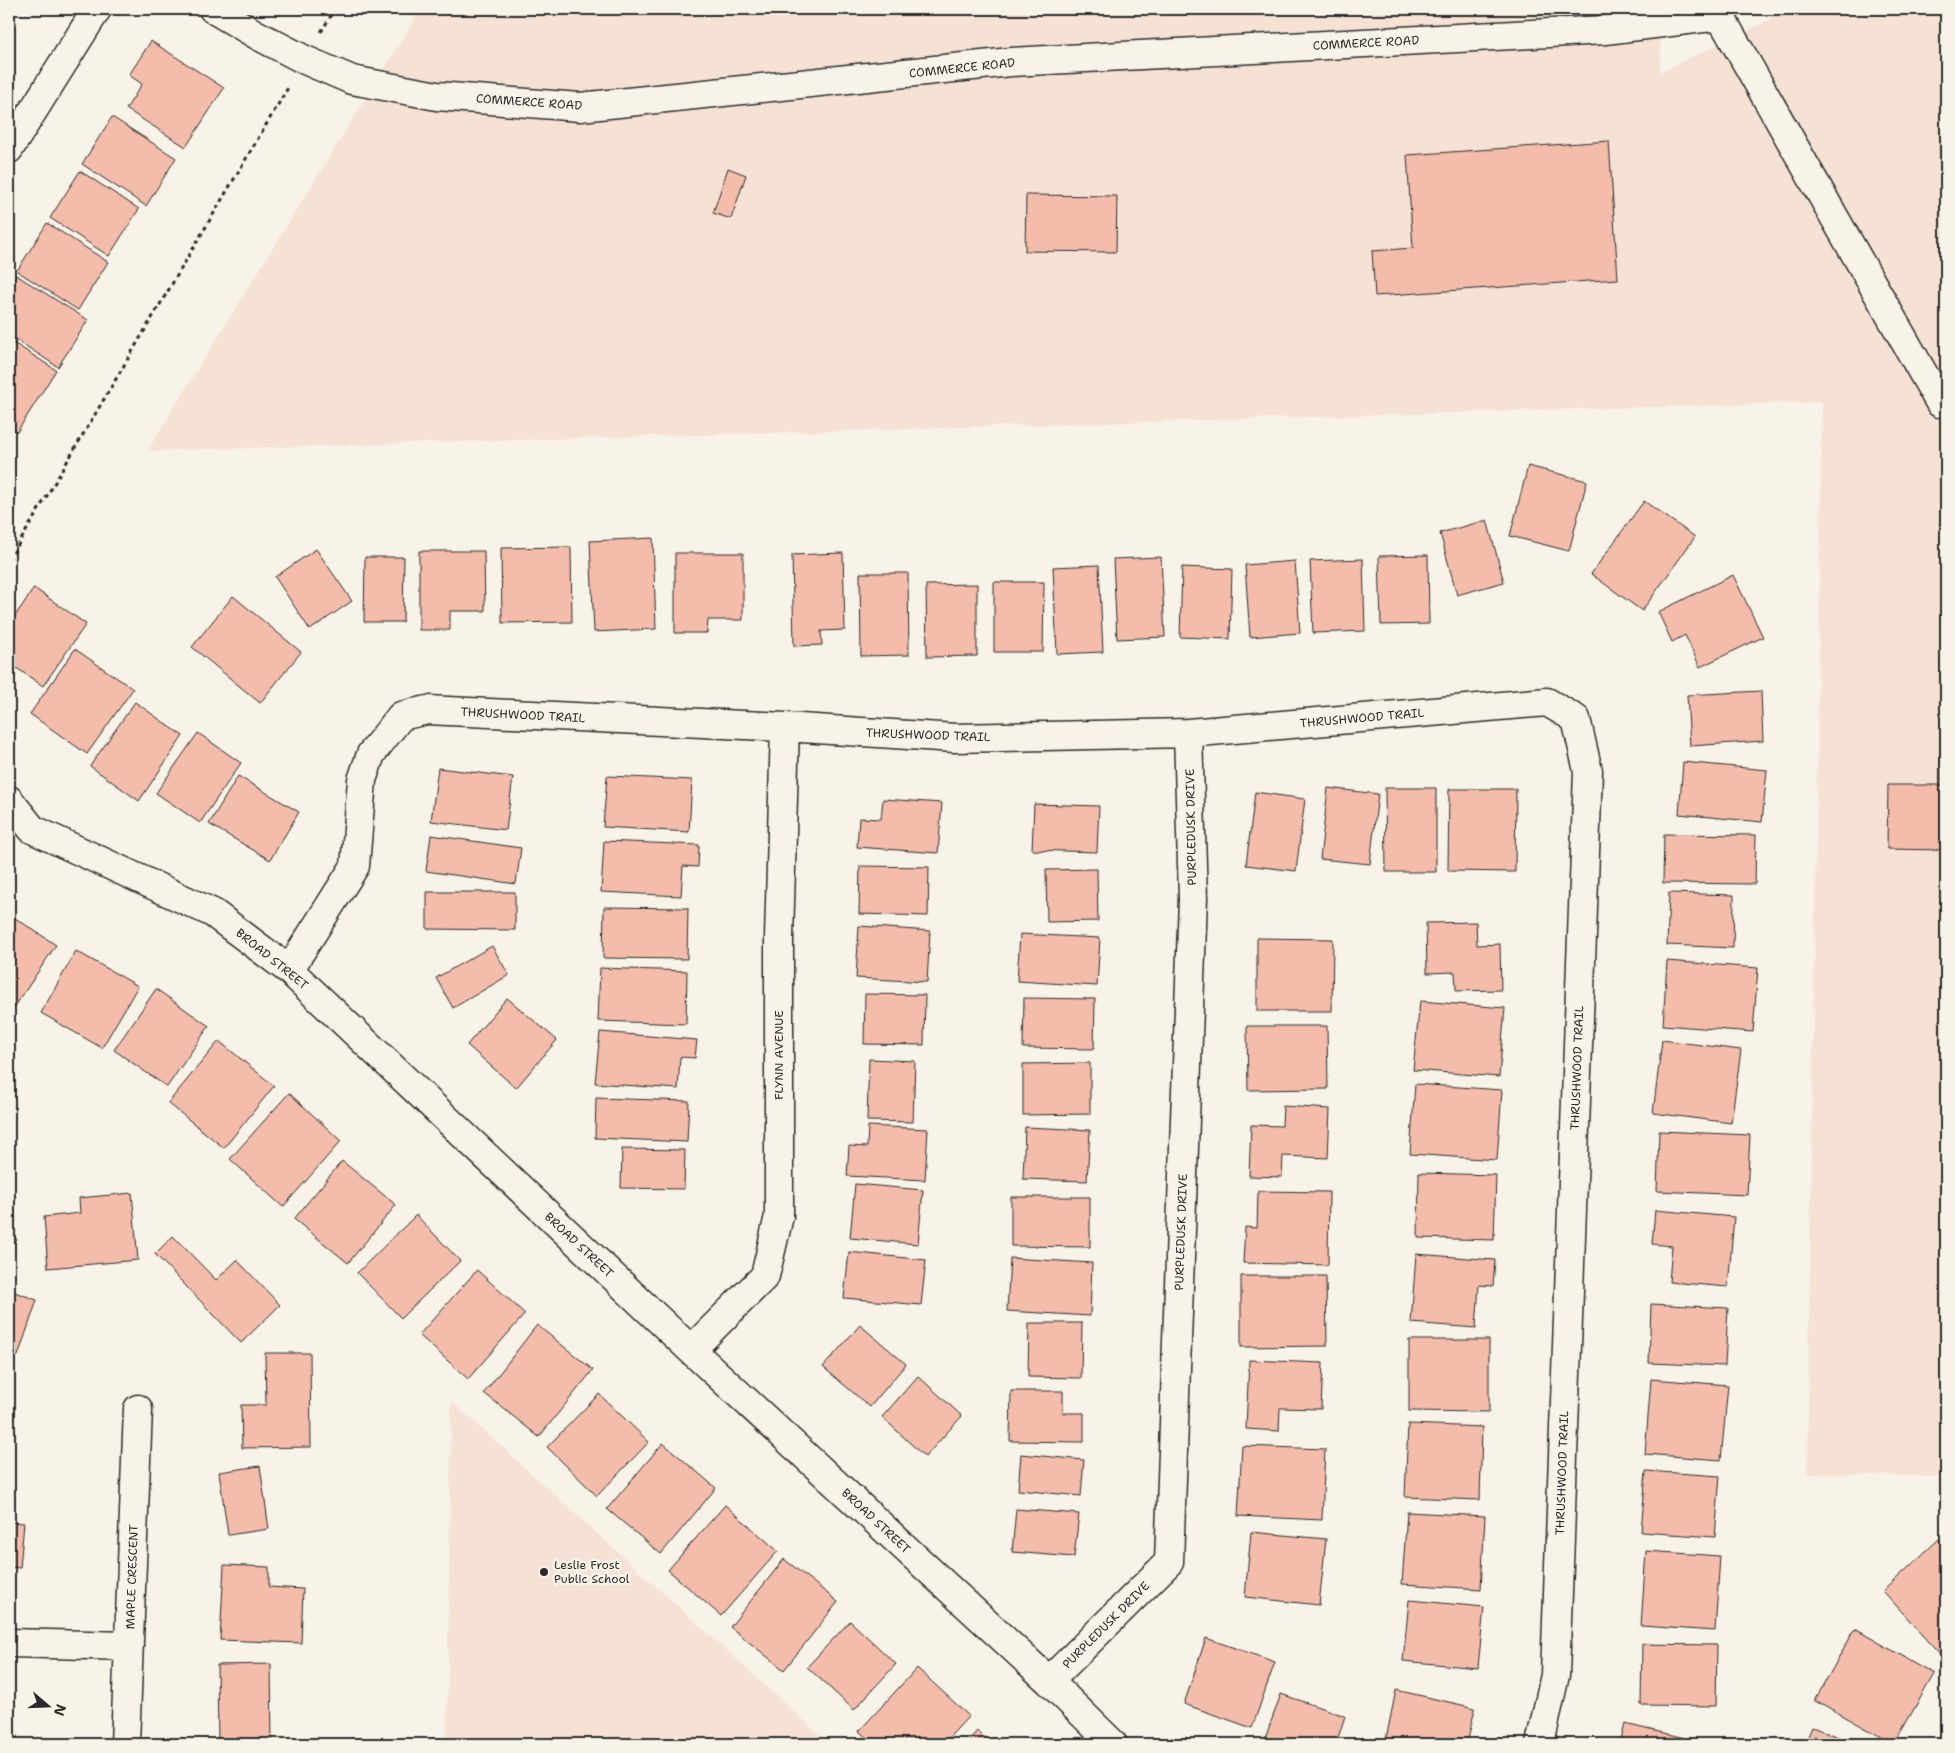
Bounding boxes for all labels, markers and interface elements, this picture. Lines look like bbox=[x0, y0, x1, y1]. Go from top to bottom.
street label: COMMERCE ROAD bbox=[1312, 32, 1420, 54]
street label: COMMERCE ROAD bbox=[908, 54, 1016, 82]
street label: COMMERCE ROAD bbox=[475, 90, 583, 114]
street label: THRUSHWOOD TRAIL bbox=[460, 704, 586, 726]
street label: THRUSHWOOD TRAIL bbox=[1299, 705, 1425, 731]
street label: THRUSHWOOD TRAIL bbox=[865, 725, 991, 745]
street label: PURPLEDUSK DRIVE bbox=[1182, 768, 1200, 886]
street label: BROAD STREET bbox=[232, 925, 312, 994]
street label: THRUSHWOOD TRAIL bbox=[1567, 1005, 1587, 1131]
street label: FLYNN AVENUE bbox=[771, 1010, 787, 1100]
street label: PURPLEDUSK DRIVE bbox=[1171, 1173, 1191, 1291]
street label: BROAD STREET bbox=[541, 1209, 617, 1282]
street label: THRUSHWOOD TRAIL bbox=[1552, 1410, 1572, 1536]
street label: BROAD STREET bbox=[838, 1485, 914, 1558]
street label: MAPLE CRESCENT bbox=[122, 1524, 142, 1630]
place label: Leslie Frost Public School bbox=[554, 1557, 630, 1587]
marker: Leslie Frost Public School bbox=[538, 1566, 550, 1578]
street label: PURPLEDUSK DRIVE bbox=[1059, 1578, 1153, 1672]
north arrow bbox=[22, 1680, 72, 1730]
text: N bbox=[50, 1702, 71, 1718]

